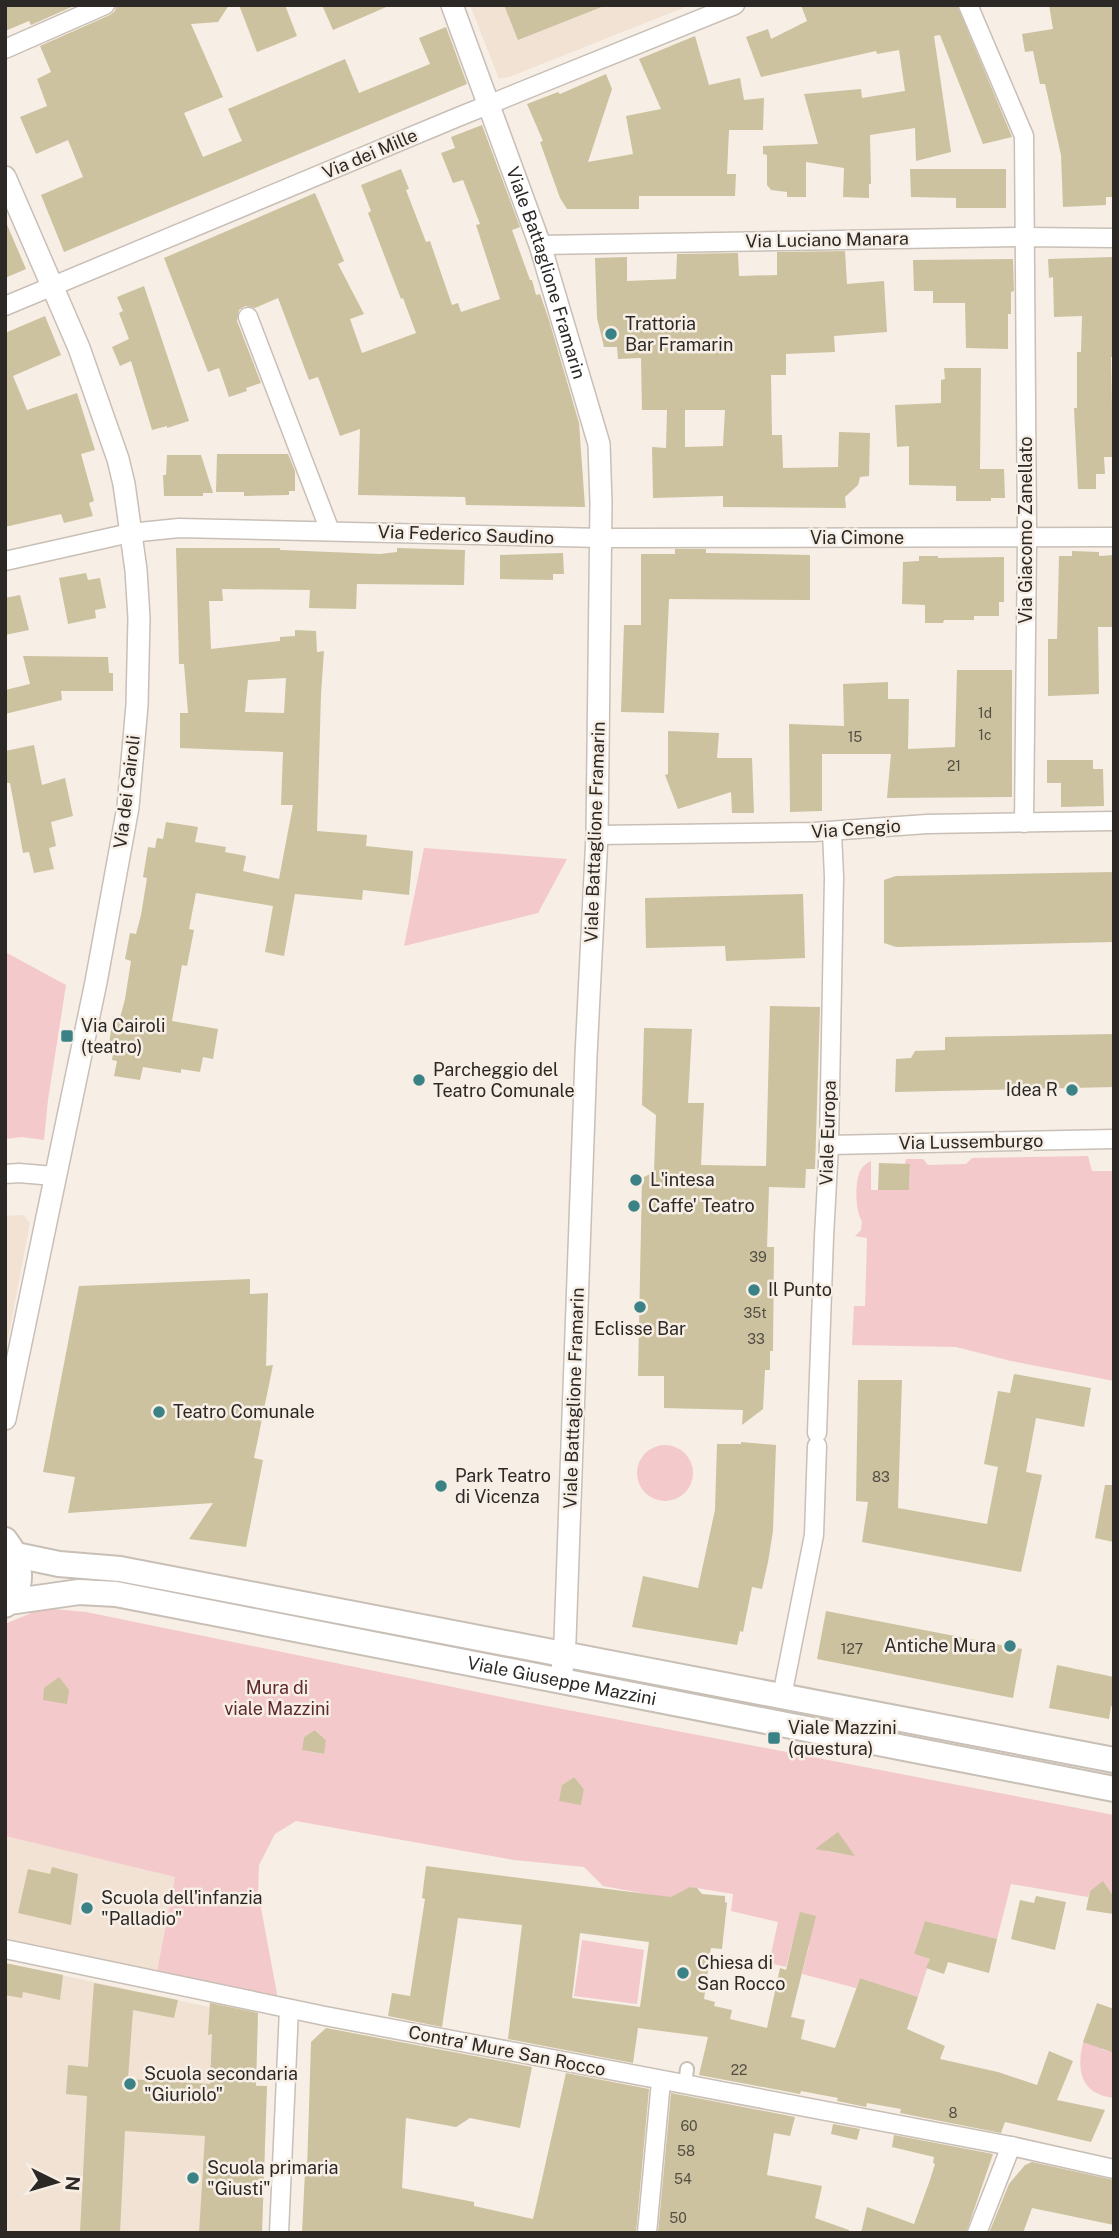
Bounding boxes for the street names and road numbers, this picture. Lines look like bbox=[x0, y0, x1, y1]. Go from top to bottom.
street label: Via dei Mille bbox=[319, 124, 421, 183]
street label: Viale Battaglione Framarin bbox=[502, 164, 590, 381]
street label: Via Luciano Manara bbox=[745, 228, 909, 251]
street label: Via Giacomo Zanellato bbox=[1015, 436, 1036, 624]
street label: Via Federico Saudino bbox=[377, 521, 555, 548]
street label: Via Cimone bbox=[810, 527, 904, 548]
street label: Viale Battaglione Framarin bbox=[580, 721, 609, 943]
street label: Via dei Cairoli bbox=[109, 734, 144, 850]
street label: Via Cengio bbox=[810, 815, 901, 842]
street label: Viale Europa bbox=[815, 1080, 840, 1186]
street label: Via Lussemburgo bbox=[898, 1130, 1044, 1153]
street label: Viale Battaglione Framarin bbox=[559, 1287, 588, 1509]
street label: Viale Giuseppe Mazzini bbox=[466, 1652, 658, 1709]
street label: Contra' Mure San Rocco bbox=[407, 2021, 607, 2080]

